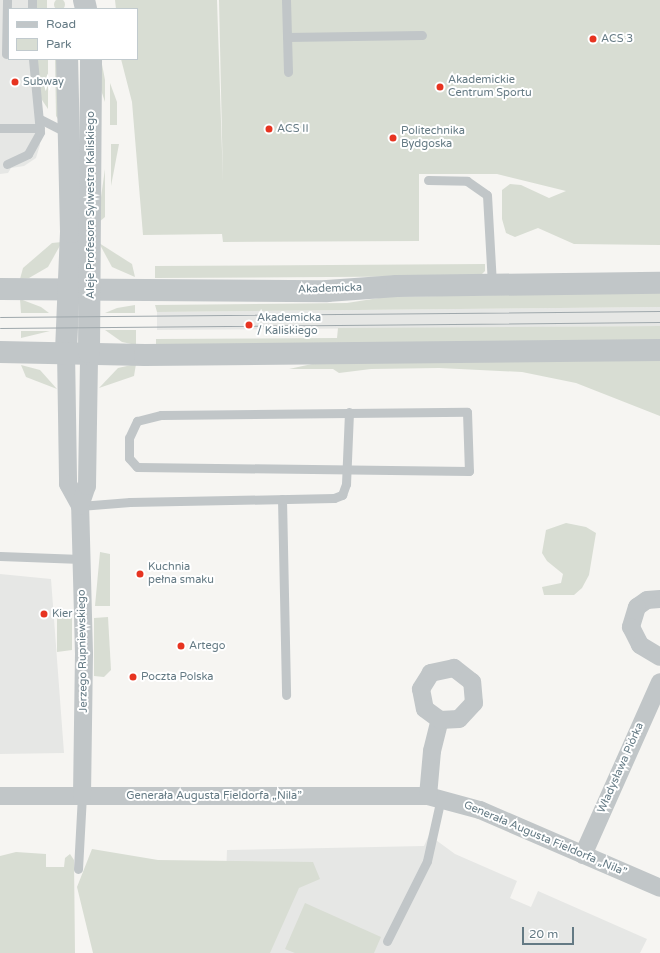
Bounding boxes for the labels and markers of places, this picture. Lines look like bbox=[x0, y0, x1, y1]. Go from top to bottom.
place label: ACS 3 bbox=[601, 32, 633, 46]
marker: ACS 3 bbox=[588, 34, 598, 44]
place label: Akademickie Centrum Sportu bbox=[448, 74, 532, 100]
place label: Subway bbox=[23, 75, 64, 89]
marker: Subway bbox=[10, 77, 20, 87]
marker: Akademickie Centrum Sportu bbox=[435, 82, 445, 92]
place label: ACS II bbox=[277, 122, 309, 136]
marker: ACS II bbox=[264, 124, 274, 134]
place label: Politechnika Bydgoska bbox=[401, 125, 465, 151]
marker: Politechnika Bydgoska bbox=[388, 133, 398, 143]
place label: Akademicka / Kaliskiego bbox=[257, 312, 321, 338]
marker: Akademicka / Kaliskiego bbox=[244, 320, 254, 330]
place label: Kuchnia pełna smaku bbox=[148, 561, 214, 587]
marker: Kuchnia pełna smaku bbox=[135, 569, 145, 579]
place label: Kier bbox=[52, 607, 73, 621]
marker: Kier bbox=[39, 609, 49, 619]
place label: Artego bbox=[189, 639, 225, 653]
marker: Artego bbox=[176, 641, 186, 651]
place label: Poczta Polska bbox=[141, 670, 214, 684]
marker: Poczta Polska bbox=[128, 672, 138, 682]

